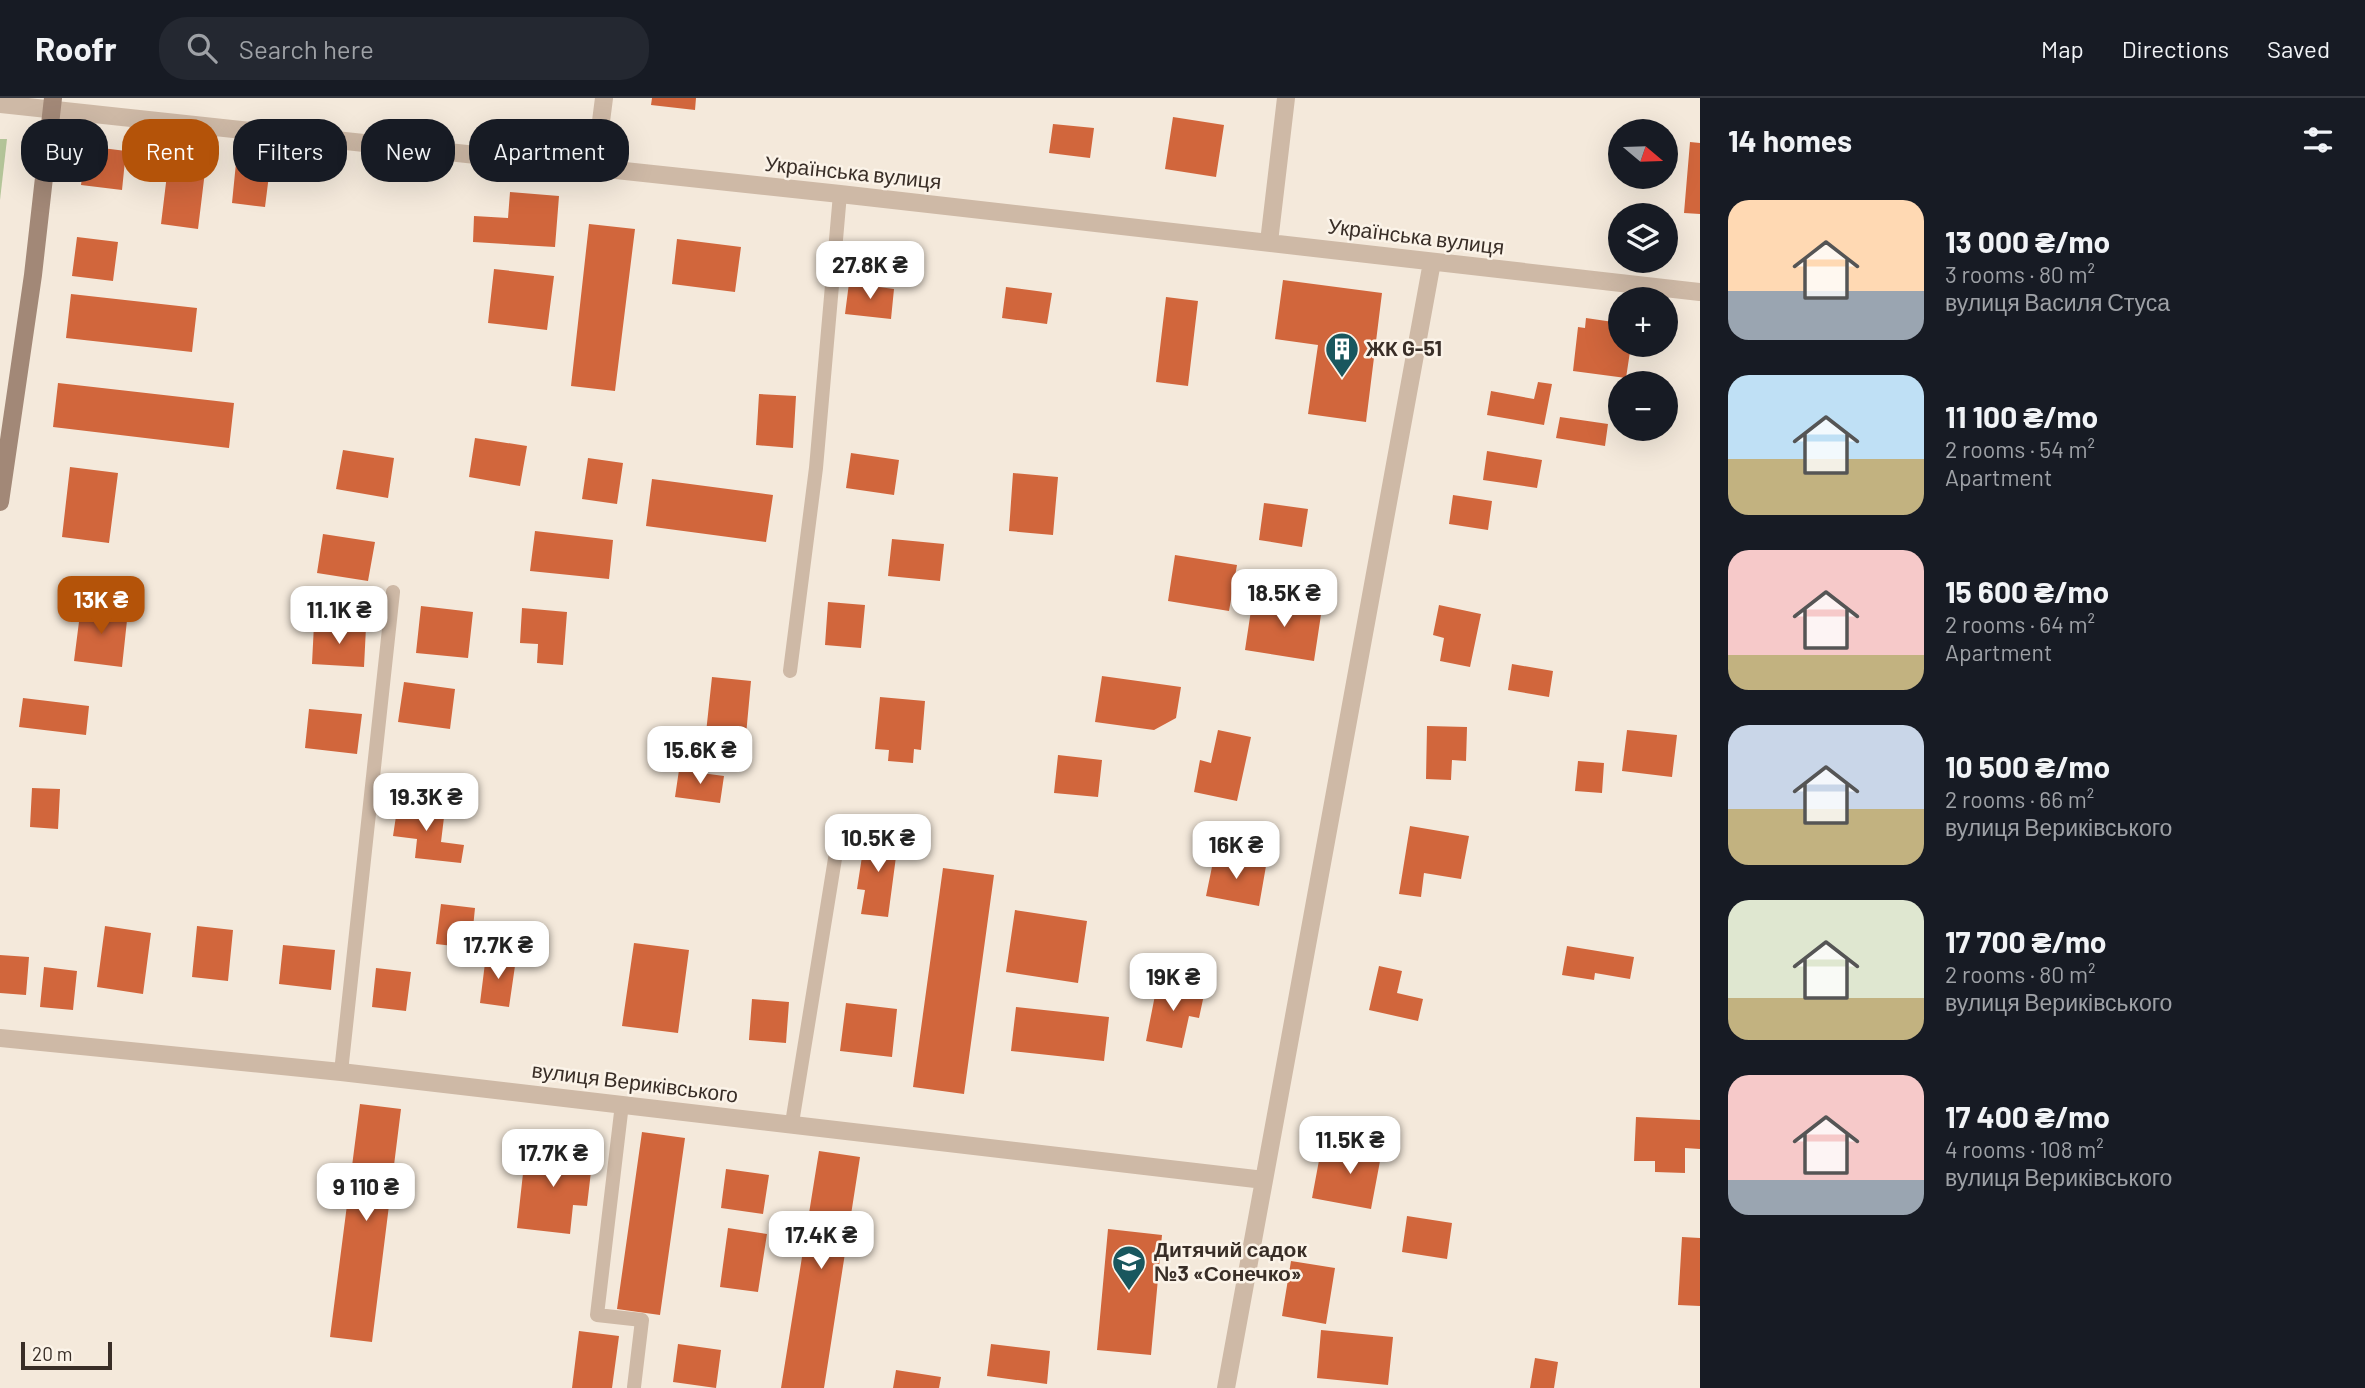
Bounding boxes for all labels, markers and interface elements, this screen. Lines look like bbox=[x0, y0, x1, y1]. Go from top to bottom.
search box bbox=[159, 17, 649, 80]
text: Roofr bbox=[35, 28, 117, 68]
icon: search bbox=[183, 29, 221, 67]
text: Search here bbox=[239, 33, 374, 64]
text: Map bbox=[2041, 34, 2084, 63]
text: Directions bbox=[2122, 34, 2229, 63]
text: Saved bbox=[2267, 34, 2330, 63]
chip: Buy bbox=[21, 119, 108, 182]
chip: Rent bbox=[122, 119, 219, 182]
chip: Filters bbox=[233, 119, 347, 182]
chip: New bbox=[361, 119, 455, 182]
chip: Apartment bbox=[469, 119, 629, 182]
north arrow bbox=[1608, 119, 1678, 189]
map controls bbox=[1608, 119, 1678, 441]
icon: filters bbox=[2299, 121, 2337, 159]
text: 14 homes bbox=[1728, 122, 1852, 158]
street label: Українська вулиця bbox=[764, 150, 943, 193]
button: layers bbox=[1608, 203, 1678, 273]
street label: Українська вулиця bbox=[1327, 212, 1506, 259]
text: 13 000 ₴/mo bbox=[1945, 223, 2110, 259]
icon: home bbox=[1784, 228, 1868, 312]
pin: 27.8K ₴ bbox=[805, 242, 935, 301]
text: 27.8K ₴ bbox=[832, 250, 908, 278]
text: 3 rooms · 80 m² bbox=[1945, 260, 2095, 288]
button: + bbox=[1608, 287, 1678, 357]
text: вулиця Василя Стуса bbox=[1945, 288, 2170, 316]
building icon: ЖК G-51 bbox=[1323, 330, 1361, 379]
place label: ЖК G-51 bbox=[1365, 335, 1442, 360]
button: − bbox=[1608, 371, 1678, 441]
text: 11 100 ₴/mo bbox=[1945, 398, 2098, 434]
icon: home bbox=[1784, 403, 1868, 487]
text: 2 rooms · 54 m² bbox=[1945, 435, 2095, 463]
text: Apartment bbox=[1945, 463, 2052, 491]
pin: 18.5K ₴ bbox=[1219, 570, 1349, 629]
text: 15 600 ₴/mo bbox=[1945, 573, 2109, 609]
pin: 13K ₴ bbox=[52, 576, 150, 636]
text: 18.5K ₴ bbox=[1247, 578, 1321, 606]
icon: home bbox=[1784, 578, 1868, 662]
text: 13K ₴ bbox=[74, 585, 128, 613]
pin: 11.1K ₴ bbox=[274, 587, 404, 646]
text: 11.1K ₴ bbox=[306, 595, 372, 623]
text: 2 rooms · 64 m² bbox=[1945, 610, 2095, 638]
text: Apartment bbox=[1945, 638, 2052, 666]
pin: 15.6K ₴ bbox=[635, 726, 765, 786]
text: 15.6K ₴ bbox=[663, 735, 737, 763]
text: 10 500 ₴/mo bbox=[1945, 748, 2110, 784]
icon: home bbox=[1784, 753, 1868, 837]
pin: 19.3K ₴ bbox=[361, 774, 491, 833]
text: 19.3K ₴ bbox=[389, 782, 463, 810]
text: 2 rooms · 66 m² bbox=[1945, 785, 2094, 813]
text: вулиця Вериківського bbox=[1945, 813, 2172, 841]
pin: 10.5K ₴ bbox=[813, 814, 943, 874]
pin: 16K ₴ bbox=[1187, 822, 1285, 881]
text: 10.5K ₴ bbox=[841, 823, 915, 851]
text: 16K ₴ bbox=[1209, 830, 1263, 858]
pin: 17.7K ₴ bbox=[433, 922, 563, 981]
text: 17 700 ₴/mo bbox=[1945, 923, 2107, 959]
icon: home bbox=[1784, 928, 1868, 1012]
text: 17.7K ₴ bbox=[463, 930, 533, 958]
pin: 19K ₴ bbox=[1124, 954, 1222, 1013]
text: 2 rooms · 80 m² bbox=[1945, 960, 2095, 988]
text: 19K ₴ bbox=[1146, 962, 1200, 990]
text: вулиця Вериківського bbox=[1945, 988, 2172, 1016]
street label: вулиця Вериківського bbox=[531, 1056, 740, 1107]
text: 17 400 ₴/mo bbox=[1945, 1098, 2110, 1134]
icon: home bbox=[1784, 1103, 1868, 1187]
pin: 11.5K ₴ bbox=[1285, 1116, 1415, 1176]
text: 11.5K ₴ bbox=[1315, 1125, 1385, 1153]
pin: 17.7K ₴ bbox=[488, 1130, 618, 1189]
text: 4 rooms · 108 m² bbox=[1945, 1135, 2104, 1163]
text: 17.7K ₴ bbox=[518, 1138, 588, 1166]
text: вулиця Вериківського bbox=[1945, 1163, 2172, 1191]
pin: 9 110 ₴ bbox=[301, 1164, 431, 1223]
text: 9 110 ₴ bbox=[333, 1172, 399, 1200]
pin: 17.4K ₴ bbox=[756, 1212, 886, 1271]
text: 17.4K ₴ bbox=[785, 1220, 857, 1248]
place label: Дитячий садок №3 «Сонечко» bbox=[1154, 1236, 1307, 1285]
school or university icon: Дитячий садок №3 «Сонечко» bbox=[1110, 1243, 1148, 1292]
scale bar bbox=[21, 1339, 112, 1371]
text: 20 m bbox=[32, 1342, 72, 1365]

